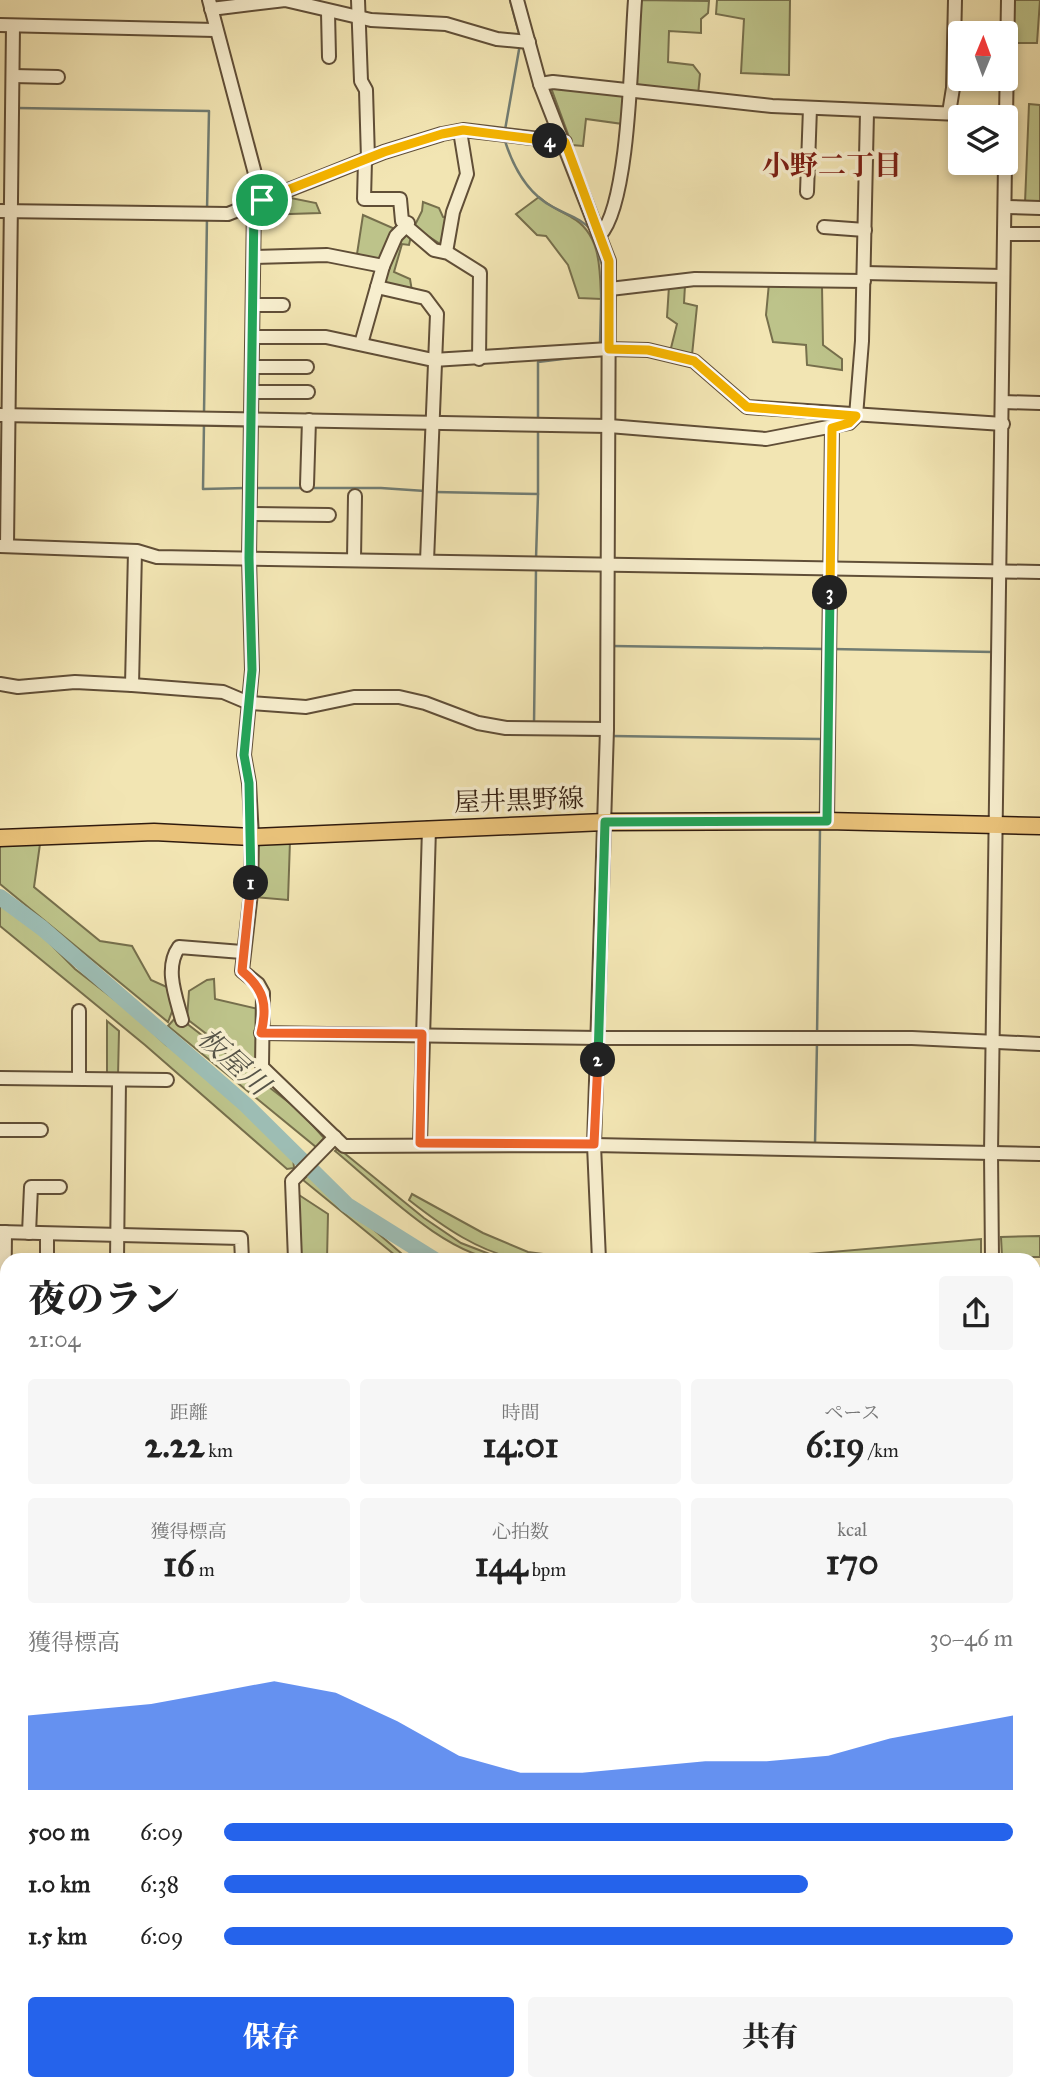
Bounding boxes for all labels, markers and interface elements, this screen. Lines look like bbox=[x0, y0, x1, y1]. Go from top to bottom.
north arrow bbox=[948, 21, 1018, 91]
map controls bbox=[948, 21, 1018, 175]
button: layers bbox=[948, 105, 1018, 175]
pin: 4 bbox=[532, 124, 568, 158]
text: 4 bbox=[544, 129, 555, 152]
district label: 小野二丁目 bbox=[762, 148, 902, 183]
pin bbox=[232, 170, 292, 230]
icon: arrive bbox=[243, 181, 281, 219]
pin: 3 bbox=[812, 576, 848, 610]
text: 3 bbox=[826, 581, 833, 604]
street label: 屋井黒野線 bbox=[453, 782, 585, 818]
pin: 1 bbox=[233, 866, 268, 900]
text: 1 bbox=[247, 871, 254, 894]
water label: 板屋川 bbox=[191, 1020, 279, 1104]
pin: 2 bbox=[580, 1042, 616, 1078]
text: 2 bbox=[593, 1048, 602, 1071]
text: 夜のラン bbox=[28, 1276, 180, 1322]
button: share bbox=[939, 1276, 1013, 1350]
text: 21:04 bbox=[28, 1325, 80, 1353]
text: 距離 bbox=[170, 1401, 208, 1424]
text: 時間 bbox=[501, 1401, 540, 1424]
text: ペース bbox=[824, 1401, 880, 1424]
text: 2.22 bbox=[145, 1424, 204, 1467]
text: 14:01 bbox=[482, 1424, 559, 1467]
text: 6:19 bbox=[806, 1424, 865, 1467]
text: km bbox=[204, 1439, 233, 1462]
text: /km bbox=[865, 1439, 899, 1462]
text: kcal bbox=[837, 1518, 867, 1541]
text: 獲得標高 bbox=[151, 1520, 227, 1543]
text: 心拍数 bbox=[492, 1520, 549, 1543]
text: 170 bbox=[826, 1541, 879, 1584]
text: 16 bbox=[163, 1543, 195, 1586]
text: 144 bbox=[475, 1543, 528, 1586]
text: m bbox=[195, 1558, 215, 1581]
text: bpm bbox=[528, 1558, 566, 1581]
text: 30–46 m bbox=[929, 1624, 1013, 1652]
text: 獲得標高 bbox=[28, 1628, 120, 1656]
text: 500 m bbox=[28, 1818, 90, 1846]
text: 6:09 bbox=[140, 1818, 183, 1846]
text: 1.0 km bbox=[28, 1870, 90, 1898]
text: 6:38 bbox=[140, 1870, 179, 1898]
text: 1.5 km bbox=[28, 1922, 87, 1950]
text: 6:09 bbox=[140, 1922, 183, 1950]
button: 保存 bbox=[28, 1997, 514, 2077]
button: 共有 bbox=[528, 1997, 1013, 2077]

